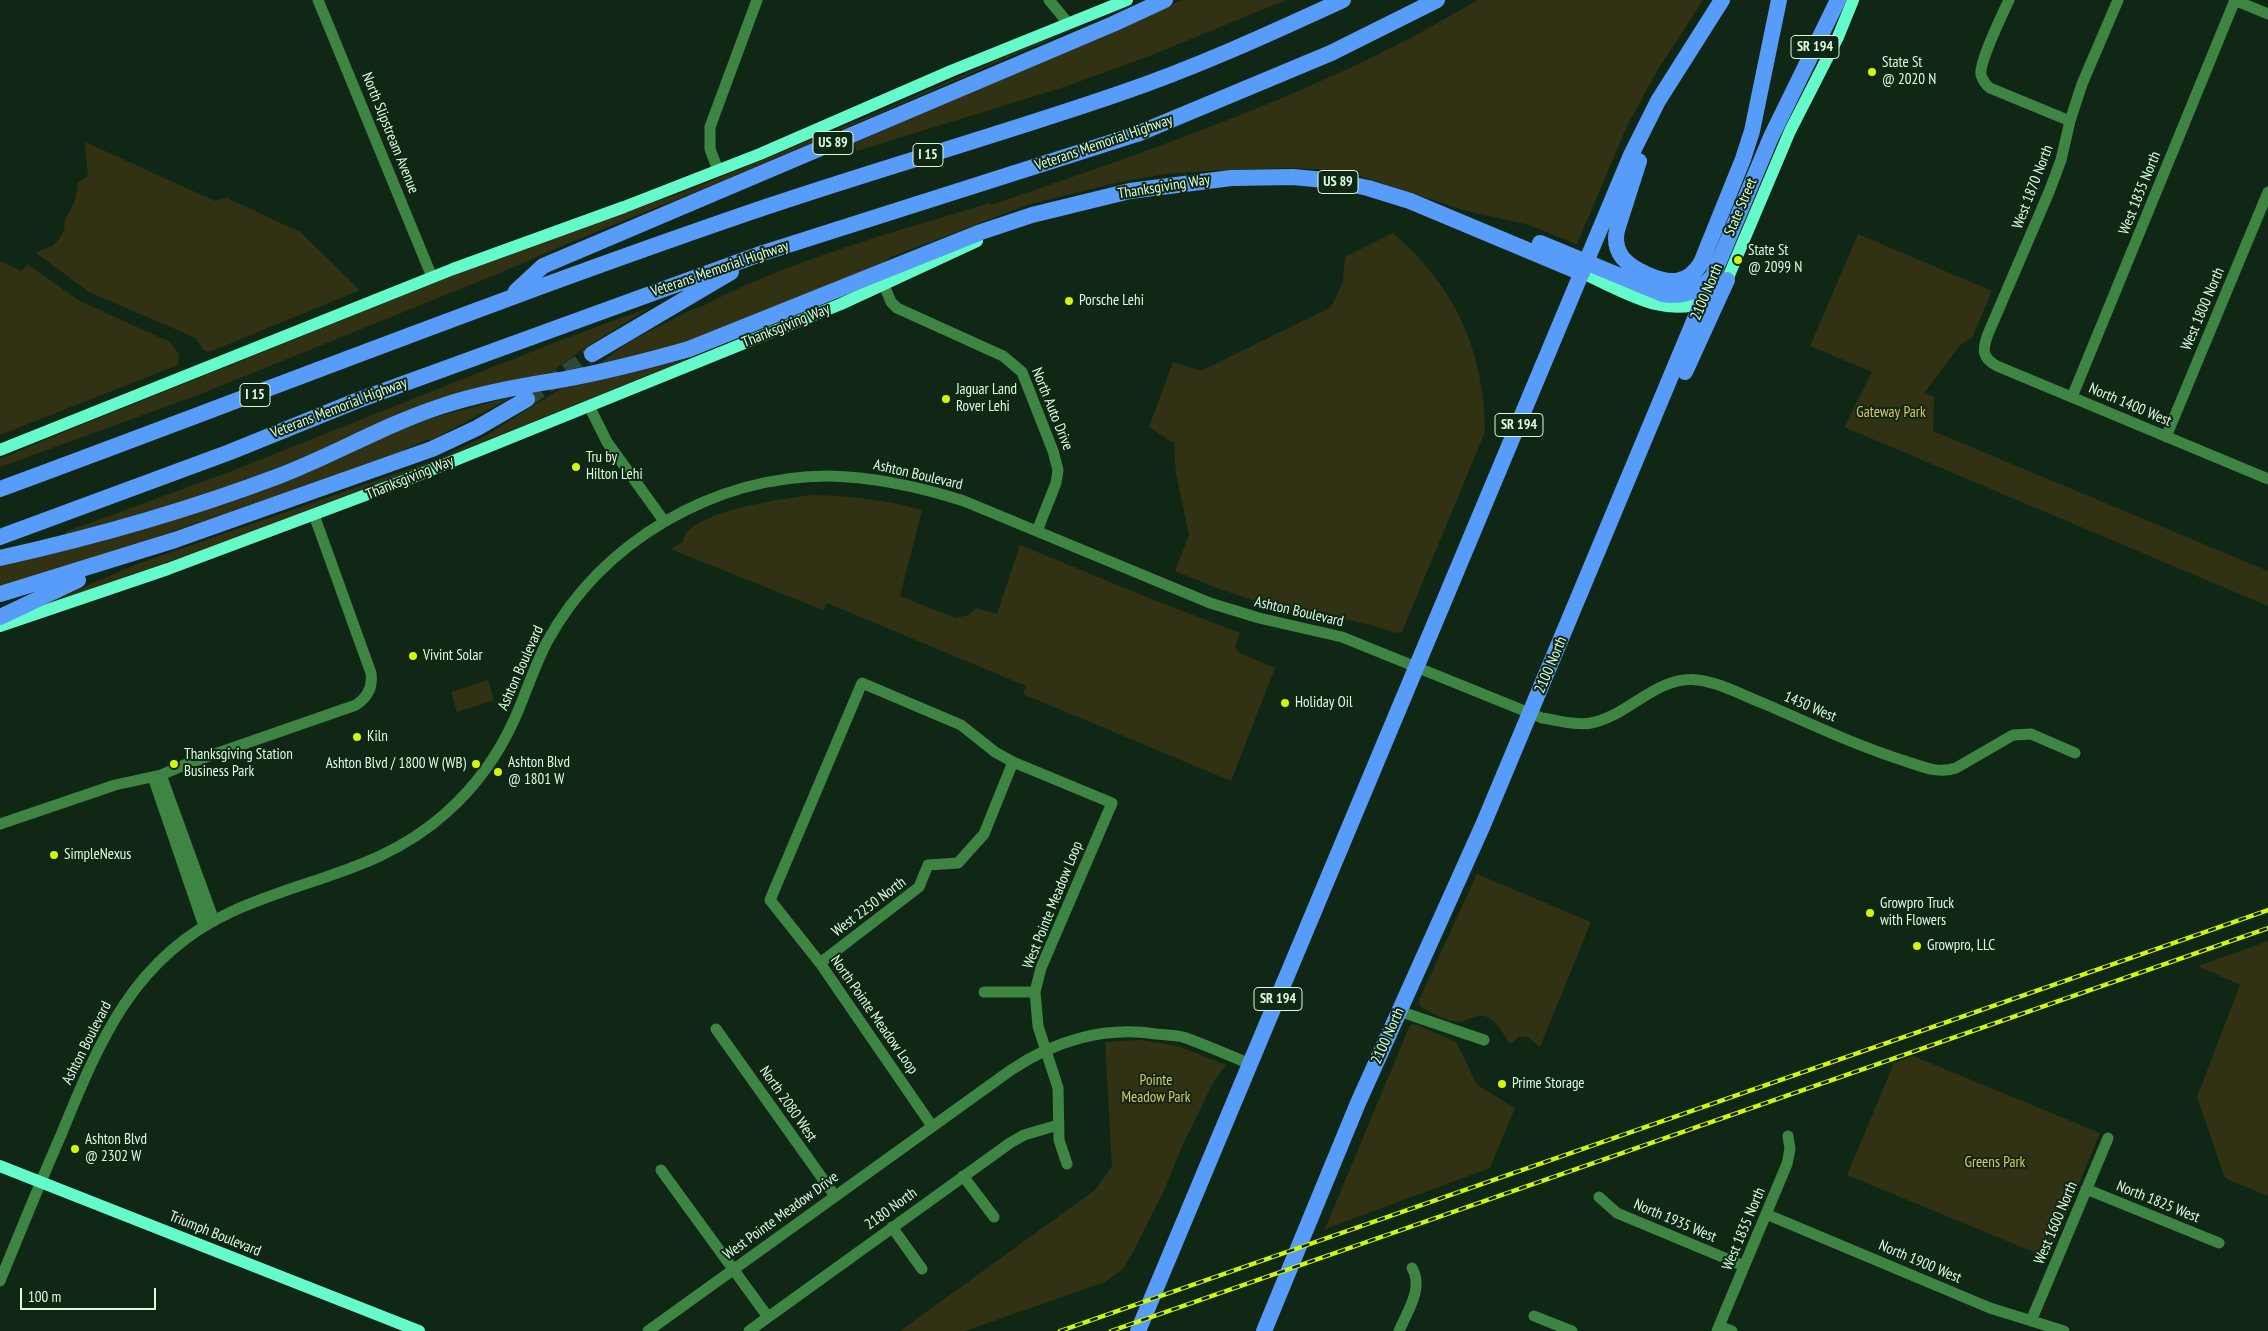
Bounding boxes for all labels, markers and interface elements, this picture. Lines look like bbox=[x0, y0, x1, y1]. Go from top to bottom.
road number: SR 194 bbox=[1791, 36, 1839, 58]
place label: State St @ 2020 N bbox=[1882, 54, 1936, 89]
marker: State St @ 2020 N bbox=[1866, 66, 1878, 78]
street label: North Slipstream Avenue bbox=[357, 70, 423, 196]
street label: Veterans Memorial Highway bbox=[1033, 111, 1175, 175]
road number: US 89 bbox=[813, 132, 853, 154]
street label: West 1870 North bbox=[2009, 143, 2057, 231]
road number: I 15 bbox=[913, 144, 943, 166]
street label: West 1835 North bbox=[2115, 149, 2165, 237]
road number: US 89 bbox=[1318, 170, 1358, 193]
street label: Thanksgiving Way bbox=[1117, 171, 1211, 203]
street label: State Street bbox=[1721, 175, 1761, 239]
street label: Veterans Memorial Highway bbox=[649, 237, 791, 301]
place label: State St @ 2099 N bbox=[1748, 242, 1802, 277]
marker: State St @ 2099 N bbox=[1732, 254, 1744, 266]
street label: 2100 North bbox=[1687, 261, 1727, 323]
street label: West 1800 North bbox=[2178, 265, 2228, 353]
place label: Porsche Lehi bbox=[1079, 292, 1144, 310]
marker: Porsche Lehi bbox=[1063, 295, 1075, 307]
street label: Thanksgiving Way bbox=[739, 300, 833, 352]
street label: North Auto Drive bbox=[1027, 365, 1077, 453]
street label: Veterans Memorial Highway bbox=[268, 374, 410, 442]
street label: North 1400 West bbox=[2086, 380, 2174, 430]
place label: Jaguar Land Rover Lehi bbox=[956, 381, 1017, 416]
road number: I 15 bbox=[240, 384, 270, 406]
marker: Jaguar Land Rover Lehi bbox=[940, 393, 952, 405]
park label: Gateway Park bbox=[1856, 404, 1926, 422]
road number: SR 194 bbox=[1495, 414, 1543, 436]
place label: Tru by Hilton Lehi bbox=[586, 449, 643, 484]
street label: Thanksgiving Way bbox=[363, 452, 457, 504]
street label: Ashton Boulevard bbox=[872, 456, 964, 494]
marker: Tru by Hilton Lehi bbox=[570, 461, 582, 473]
street label: Ashton Boulevard bbox=[1253, 593, 1345, 631]
street label: Ashton Boulevard bbox=[494, 623, 548, 713]
street label: 2100 North bbox=[1531, 634, 1571, 696]
place label: Vivint Solar bbox=[423, 647, 483, 665]
marker: Vivint Solar bbox=[407, 650, 419, 662]
street label: 1450 West bbox=[1781, 688, 1839, 726]
place label: Holiday Oil bbox=[1295, 694, 1353, 712]
marker: Holiday Oil bbox=[1279, 697, 1291, 709]
place label: Kiln bbox=[367, 728, 388, 746]
marker: Kiln bbox=[351, 731, 363, 743]
place label: Thanksgiving Station Business Park bbox=[184, 746, 293, 781]
place label: Ashton Blvd @ 1801 W bbox=[508, 754, 570, 789]
place label: Ashton Blvd / 1800 W (WB) bbox=[326, 755, 466, 773]
marker: Thanksgiving Station Business Park bbox=[168, 758, 180, 770]
marker: Ashton Blvd / 1800 W (WB) bbox=[470, 758, 482, 770]
marker: Ashton Blvd @ 1801 W bbox=[492, 766, 504, 778]
street label: West Pointe Meadow Loop bbox=[1019, 839, 1087, 971]
place label: SimpleNexus bbox=[64, 846, 131, 864]
marker: SimpleNexus bbox=[48, 849, 60, 861]
street label: West 2250 North bbox=[828, 873, 910, 941]
place label: Growpro Truck with Flowers bbox=[1880, 895, 1954, 930]
marker: Growpro Truck with Flowers bbox=[1864, 907, 1876, 919]
place label: Growpro, LLC bbox=[1927, 937, 1995, 955]
marker: Growpro, LLC bbox=[1911, 940, 1923, 952]
street label: North Pointe Meadow Loop bbox=[826, 952, 922, 1078]
road number: SR 194 bbox=[1254, 988, 1302, 1011]
street label: Ashton Boulevard bbox=[58, 998, 116, 1088]
street label: 2100 North bbox=[1368, 1005, 1408, 1067]
street label: North 2080 West bbox=[755, 1063, 821, 1145]
park label: Pointe Meadow Park bbox=[1122, 1072, 1190, 1107]
place label: Prime Storage bbox=[1512, 1075, 1585, 1093]
marker: Prime Storage bbox=[1496, 1078, 1508, 1090]
place label: Ashton Blvd @ 2302 W bbox=[85, 1131, 147, 1166]
marker: Ashton Blvd @ 2302 W bbox=[69, 1143, 81, 1155]
park label: Greens Park bbox=[1965, 1154, 2025, 1172]
street label: West Pointe Meadow Drive bbox=[720, 1168, 842, 1264]
street label: North 1825 West bbox=[2114, 1177, 2202, 1227]
street label: West 1600 North bbox=[2031, 1179, 2081, 1267]
street label: 2180 North bbox=[861, 1184, 921, 1234]
street label: West 1835 North bbox=[1719, 1185, 1769, 1273]
street label: North 1935 West bbox=[1631, 1196, 1719, 1246]
street label: Triumph Boulevard bbox=[167, 1207, 263, 1261]
street label: North 1900 West bbox=[1876, 1237, 1964, 1287]
scale bar bbox=[22, 1278, 159, 1310]
text: 100 m bbox=[28, 1287, 61, 1306]

